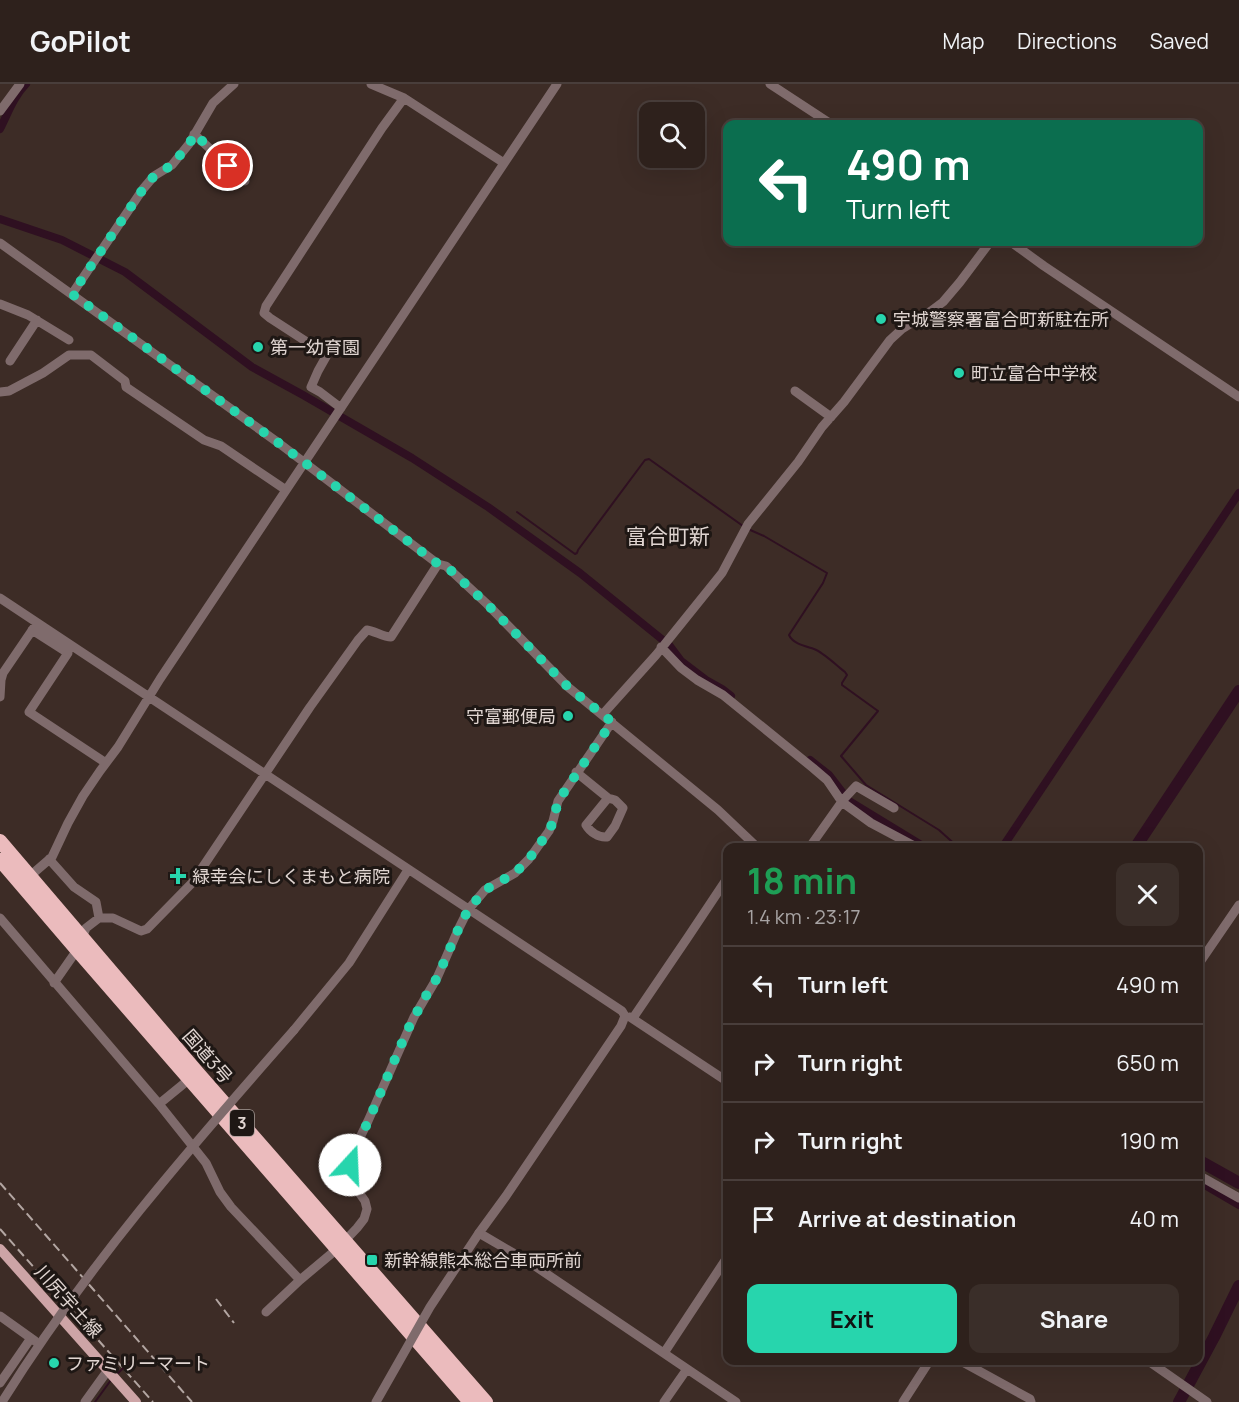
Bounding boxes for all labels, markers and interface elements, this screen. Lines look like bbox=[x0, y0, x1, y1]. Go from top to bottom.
text: GoPilot bbox=[30, 22, 131, 60]
text: Map bbox=[943, 27, 984, 55]
text: Directions bbox=[1017, 27, 1117, 55]
text: Saved bbox=[1150, 27, 1209, 55]
map controls bbox=[639, 102, 705, 168]
button: search bbox=[639, 102, 705, 168]
text: 490 m bbox=[846, 135, 970, 193]
pin bbox=[202, 140, 253, 191]
icon: left bbox=[747, 144, 825, 222]
icon: arrive bbox=[211, 149, 244, 182]
text: Turn left bbox=[846, 190, 950, 227]
place label: 宇城警察署富合町新駐在所 bbox=[893, 307, 1109, 331]
marker: 宇城警察署富合町新駐在所 bbox=[874, 312, 888, 326]
place label: 第一幼育園 bbox=[270, 335, 360, 359]
marker: 第一幼育園 bbox=[251, 340, 265, 354]
place label: 町立富合中学校 bbox=[971, 361, 1097, 385]
marker: 町立富合中学校 bbox=[952, 366, 966, 380]
district label: 富合町新 bbox=[626, 522, 710, 550]
place label: 守富郵便局 bbox=[466, 704, 556, 728]
marker: 守富郵便局 bbox=[561, 709, 575, 723]
text: 18 min bbox=[747, 856, 857, 905]
button: close bbox=[1116, 863, 1179, 926]
place label: 緑幸会にしくまもと病院 bbox=[192, 864, 390, 888]
marker: 緑幸会にしくまもと病院 bbox=[169, 867, 187, 885]
text: 1.4 km · 23:17 bbox=[747, 903, 861, 930]
icon: left bbox=[747, 969, 780, 1002]
text: Turn left bbox=[798, 970, 888, 1000]
text: 490 m bbox=[1116, 970, 1179, 1000]
street label: 国道3号 bbox=[178, 1024, 238, 1088]
icon: right bbox=[747, 1047, 780, 1080]
text: Turn right bbox=[798, 1048, 903, 1078]
text: 650 m bbox=[1116, 1048, 1179, 1078]
road number: 3 bbox=[230, 1110, 254, 1136]
icon: right bbox=[747, 1125, 780, 1158]
text: Turn right bbox=[798, 1126, 903, 1156]
text: 190 m bbox=[1120, 1126, 1179, 1156]
position arrow bbox=[318, 1133, 382, 1197]
icon: arrive bbox=[747, 1203, 780, 1236]
text: Arrive at destination bbox=[798, 1204, 1016, 1234]
text: 40 m bbox=[1130, 1204, 1179, 1234]
place label: 新幹線熊本総合車両所前 bbox=[384, 1248, 582, 1272]
marker: 新幹線熊本総合車両所前 bbox=[365, 1253, 379, 1267]
street label: 川尻宇土線 bbox=[30, 1260, 108, 1342]
button: Exit bbox=[747, 1284, 957, 1353]
button: Share bbox=[969, 1284, 1179, 1353]
place label: ファミリーマート bbox=[66, 1351, 210, 1375]
marker: ファミリーマート bbox=[47, 1356, 61, 1370]

